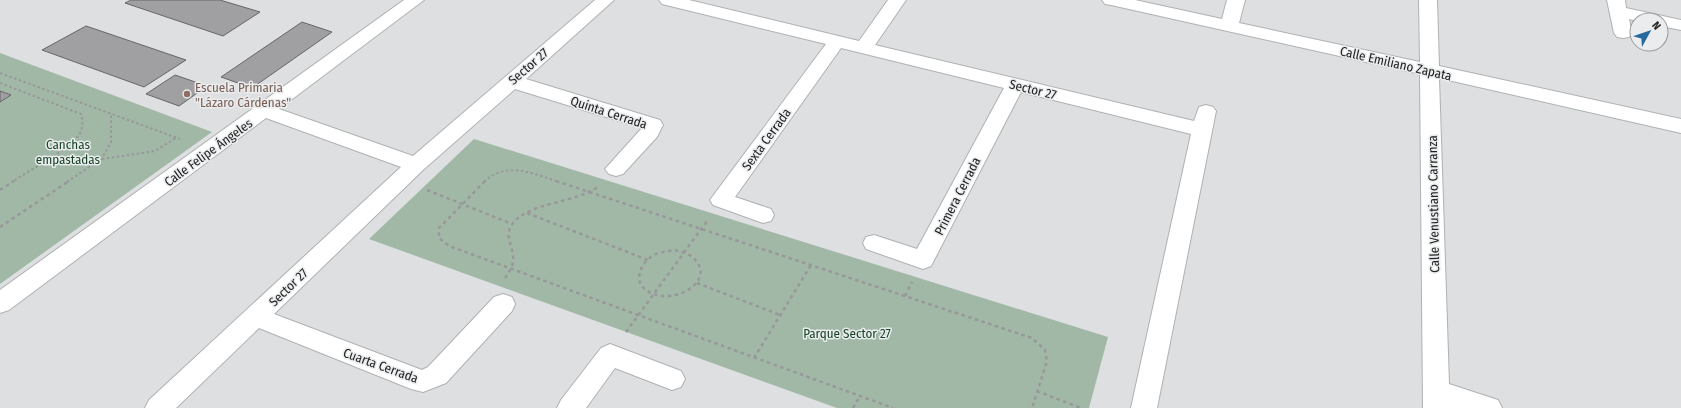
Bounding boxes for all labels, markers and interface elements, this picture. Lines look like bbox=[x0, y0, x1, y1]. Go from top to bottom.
north arrow bbox=[1629, 12, 1669, 52]
text: N bbox=[1649, 19, 1663, 33]
street label: Calle Emiliano Zapata bbox=[1339, 43, 1453, 84]
street label: Sector 27 bbox=[505, 45, 551, 88]
street label: Sector 27 bbox=[1008, 76, 1058, 103]
place label: Escuela Primaria "Lázaro Cárdenas" bbox=[195, 80, 291, 110]
marker: Escuela Primaria "Lázaro Cárdenas" bbox=[182, 89, 192, 99]
street label: Quinta Cerrada bbox=[569, 93, 649, 132]
street label: Sexta Cerrada bbox=[739, 105, 794, 173]
street label: Calle Felipe Ángeles bbox=[161, 115, 256, 189]
street label: Calle Venustiano Carranza bbox=[1425, 135, 1442, 273]
park label: Canchas empastadas bbox=[36, 137, 101, 167]
street label: Primera Cerrada bbox=[931, 155, 984, 238]
street label: Sector 27 bbox=[266, 265, 311, 309]
park label: Parque Sector 27 bbox=[803, 326, 891, 341]
street label: Cuarta Cerrada bbox=[341, 345, 420, 386]

